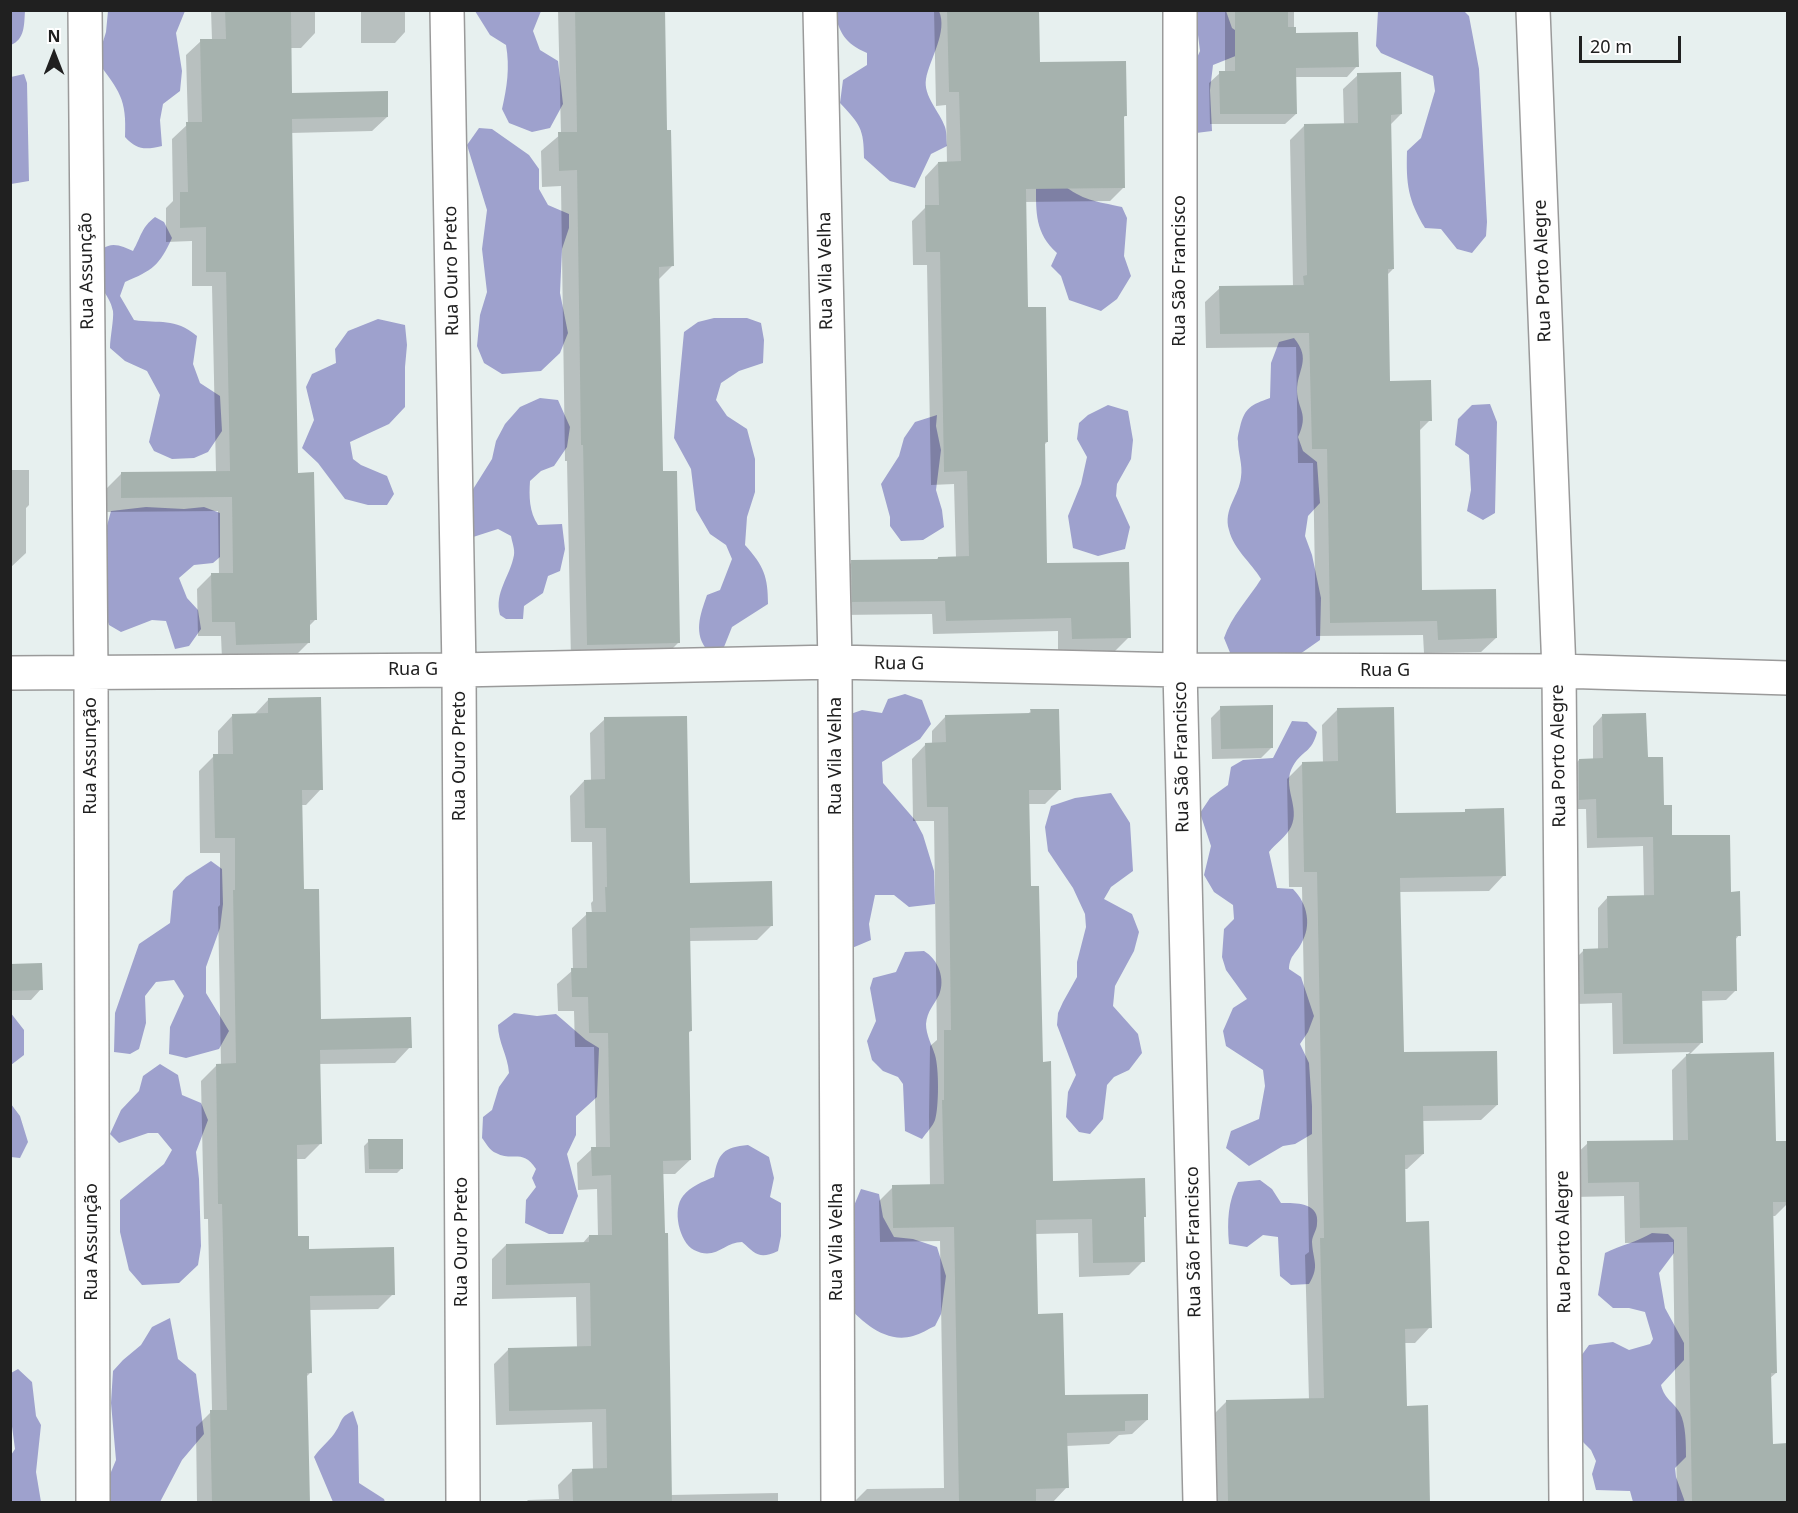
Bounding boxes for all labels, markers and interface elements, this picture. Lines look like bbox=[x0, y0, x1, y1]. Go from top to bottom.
north arrow bbox=[24, 24, 84, 84]
scale bar bbox=[1582, 24, 1684, 62]
text: N bbox=[47, 25, 61, 47]
text: 20 m bbox=[1590, 34, 1632, 58]
street label: Rua São Francisco bbox=[1169, 195, 1191, 347]
street label: Rua Porto Alegre bbox=[1530, 199, 1556, 343]
street label: Rua Ouro Preto bbox=[440, 206, 464, 336]
street label: Rua Assunção bbox=[75, 212, 99, 330]
street label: Rua Vila Velha bbox=[814, 212, 838, 330]
street label: Rua G bbox=[874, 653, 924, 675]
street label: Rua G bbox=[388, 659, 438, 681]
street label: Rua G bbox=[1360, 660, 1410, 682]
street label: Rua São Francisco bbox=[1170, 681, 1194, 833]
street label: Rua Porto Alegre bbox=[1547, 684, 1571, 828]
street label: Rua Ouro Preto bbox=[449, 691, 471, 821]
street label: Rua Assunção bbox=[80, 697, 102, 815]
street label: Rua Vila Velha bbox=[825, 697, 847, 815]
street label: Rua São Francisco bbox=[1182, 1166, 1206, 1318]
street label: Rua Porto Alegre bbox=[1552, 1170, 1576, 1314]
street label: Rua Ouro Preto bbox=[451, 1177, 473, 1307]
street label: Rua Assunção bbox=[81, 1183, 103, 1301]
street label: Rua Vila Velha bbox=[826, 1183, 848, 1301]

